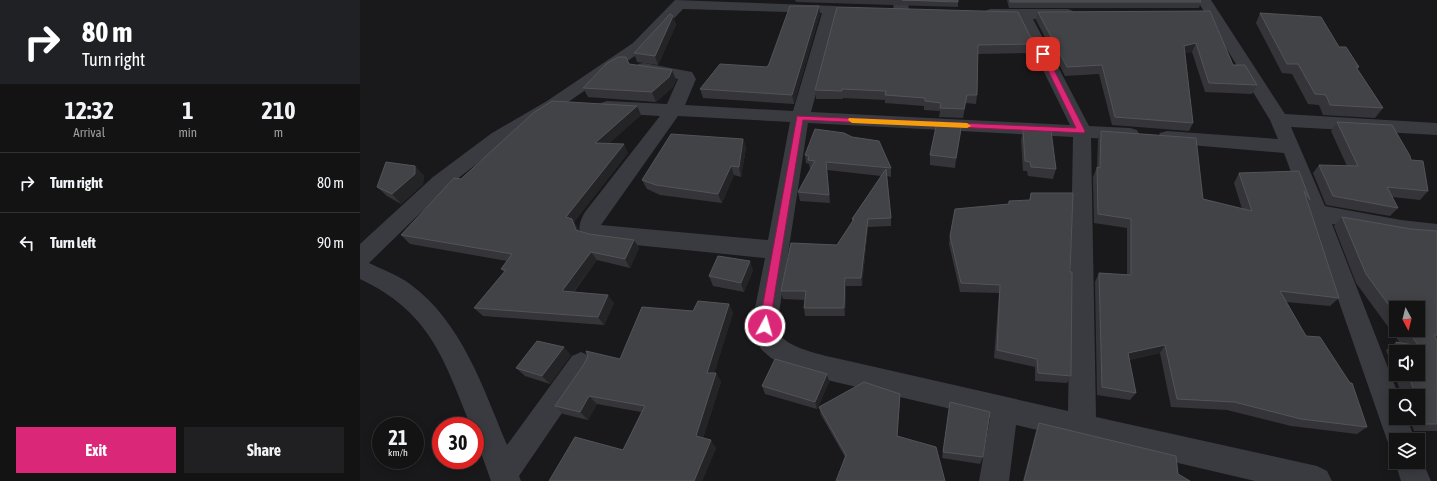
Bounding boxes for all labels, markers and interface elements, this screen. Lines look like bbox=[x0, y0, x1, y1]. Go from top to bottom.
icon: right bbox=[16, 16, 68, 68]
text: 80 m bbox=[82, 16, 132, 48]
pin bbox=[1026, 37, 1060, 71]
icon: arrive bbox=[1032, 43, 1054, 65]
text: Turn right bbox=[82, 49, 145, 70]
text: 12:32 bbox=[65, 97, 114, 124]
text: 1 bbox=[182, 97, 193, 124]
text: 210 bbox=[262, 97, 295, 124]
text: Arrival bbox=[73, 125, 105, 140]
text: min bbox=[178, 125, 197, 140]
text: m bbox=[274, 125, 283, 140]
icon: right bbox=[16, 172, 38, 194]
text: Turn right bbox=[50, 174, 103, 191]
text: 80 m bbox=[317, 174, 344, 191]
icon: left bbox=[16, 232, 38, 254]
text: Turn left bbox=[50, 234, 96, 251]
text: 90 m bbox=[317, 234, 344, 251]
north arrow bbox=[1389, 301, 1425, 337]
map controls bbox=[1389, 301, 1425, 469]
position arrow bbox=[744, 305, 786, 347]
button: sound bbox=[1389, 345, 1425, 381]
button: search bbox=[1389, 389, 1425, 425]
speed limit sign: 30 bbox=[432, 417, 484, 469]
text: 21 bbox=[389, 426, 407, 449]
button: Exit bbox=[16, 427, 176, 473]
button: Share bbox=[184, 427, 344, 473]
button: layers bbox=[1389, 433, 1425, 469]
text: km/h bbox=[388, 447, 408, 458]

